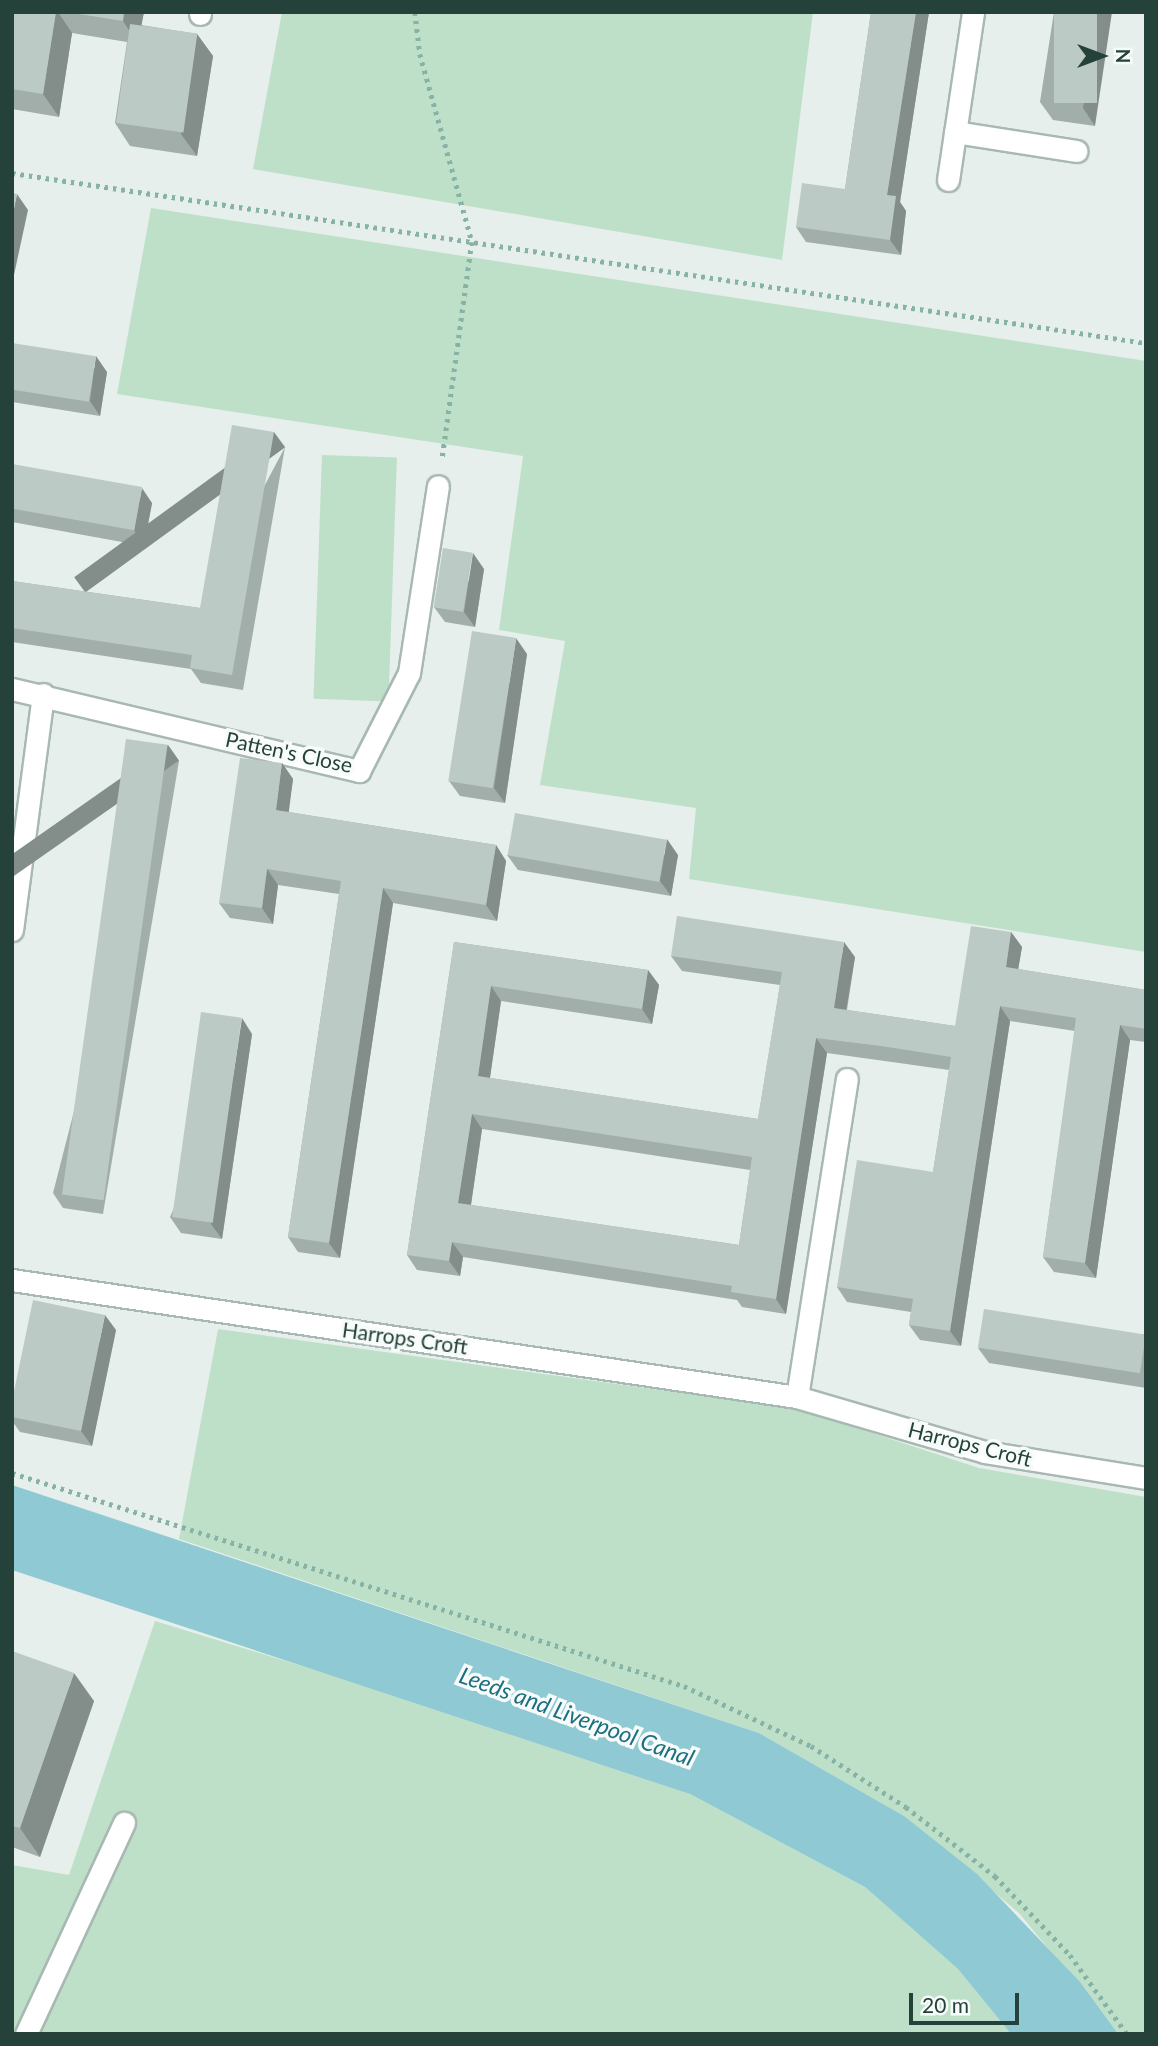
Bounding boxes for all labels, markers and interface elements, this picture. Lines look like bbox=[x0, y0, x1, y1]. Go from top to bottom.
north arrow bbox=[1067, 21, 1137, 91]
text: N bbox=[1112, 49, 1135, 63]
street label: Patten's Close bbox=[223, 726, 355, 778]
street label: Harrops Croft bbox=[341, 1317, 469, 1359]
street label: Harrops Croft bbox=[906, 1416, 1034, 1472]
water label: Leeds and Liverpool Canal bbox=[456, 1661, 698, 1771]
scale bar bbox=[913, 1980, 1023, 2024]
text: 20 m bbox=[922, 1992, 969, 2017]

